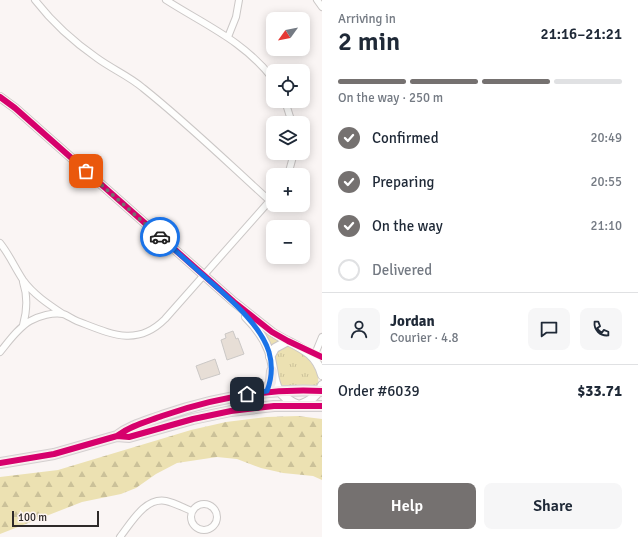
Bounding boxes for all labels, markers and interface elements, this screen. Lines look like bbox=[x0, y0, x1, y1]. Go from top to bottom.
text: Arriving in bbox=[338, 11, 396, 27]
north arrow bbox=[266, 12, 310, 56]
map controls bbox=[266, 12, 310, 264]
text: 21:16–21:21 bbox=[541, 25, 622, 43]
text: 2 min bbox=[338, 26, 400, 58]
button: locate bbox=[266, 64, 310, 108]
text: On the way · 250 m bbox=[338, 90, 443, 106]
button: layers bbox=[266, 116, 310, 160]
icon: check bbox=[338, 127, 360, 149]
text: Confirmed bbox=[372, 129, 439, 147]
text: 20:49 bbox=[590, 130, 622, 146]
pin bbox=[69, 154, 103, 188]
icon: bag bbox=[75, 160, 97, 182]
button: + bbox=[266, 168, 310, 212]
icon: check bbox=[338, 171, 360, 193]
text: Preparing bbox=[372, 173, 435, 191]
text: 20:55 bbox=[590, 174, 622, 190]
icon: check bbox=[338, 215, 360, 237]
courier bbox=[140, 217, 180, 257]
text: On the way bbox=[372, 217, 443, 235]
text: 21:10 bbox=[590, 218, 622, 234]
button: − bbox=[266, 220, 310, 264]
icon: car bbox=[149, 226, 171, 248]
text: Delivered bbox=[372, 261, 432, 279]
button: person bbox=[338, 308, 380, 350]
button: chat bbox=[528, 308, 570, 350]
button: phone bbox=[580, 308, 622, 350]
text: Jordan bbox=[390, 312, 435, 330]
text: Courier · 4.8 bbox=[390, 330, 459, 346]
pin bbox=[230, 377, 264, 411]
text: Order #6039 bbox=[338, 382, 420, 400]
text: $33.71 bbox=[577, 382, 622, 400]
icon: home bbox=[236, 383, 258, 405]
button: Help bbox=[338, 483, 476, 529]
button: Share bbox=[484, 483, 622, 529]
scale bar bbox=[12, 509, 99, 528]
text: 100 m bbox=[18, 511, 47, 524]

